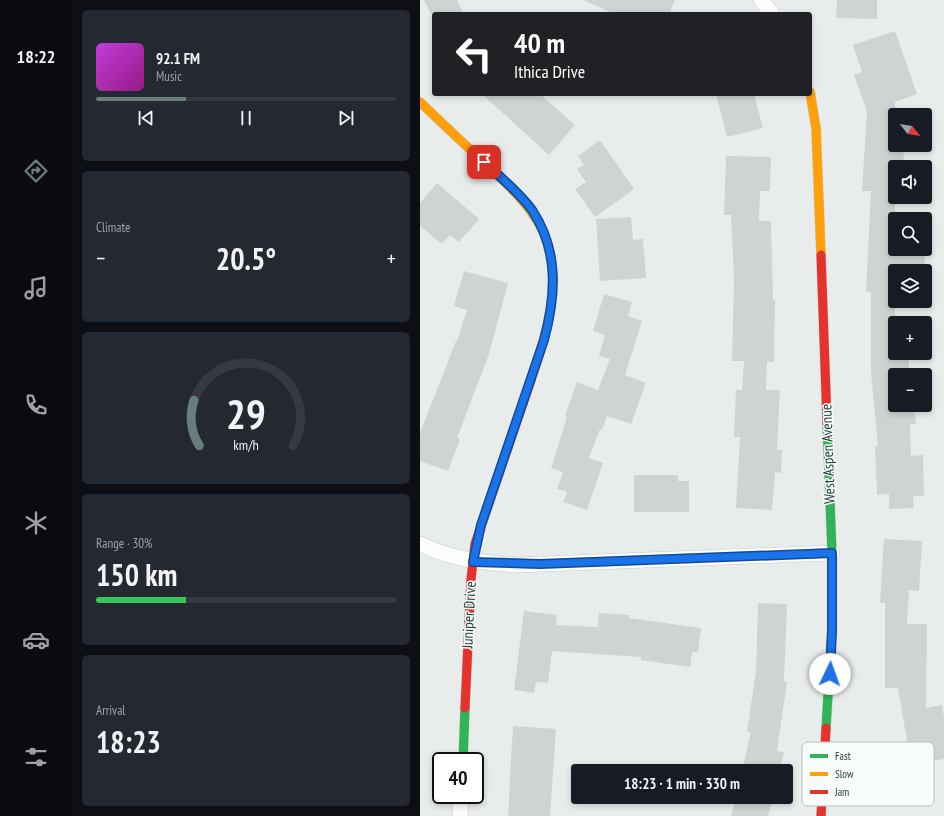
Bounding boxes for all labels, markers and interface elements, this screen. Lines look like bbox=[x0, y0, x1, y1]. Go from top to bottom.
text: 40 m bbox=[514, 24, 565, 61]
icon: left bbox=[448, 28, 500, 80]
text: 18:22 bbox=[17, 45, 55, 68]
text: 92.1 FM bbox=[156, 49, 200, 68]
text: Ithica Drive bbox=[514, 60, 585, 83]
text: Music bbox=[156, 68, 182, 85]
icon: previous bbox=[135, 107, 157, 129]
icon: pause bbox=[235, 107, 257, 129]
icon: next bbox=[335, 107, 357, 129]
north arrow bbox=[888, 108, 932, 152]
map controls bbox=[888, 108, 932, 412]
pin bbox=[467, 145, 501, 179]
icon: arrive bbox=[473, 151, 495, 173]
icon: directions bbox=[22, 157, 50, 185]
button: sound bbox=[888, 160, 932, 204]
button: search bbox=[888, 212, 932, 256]
text: Climate bbox=[96, 219, 130, 236]
text: 20.5° bbox=[216, 239, 276, 278]
text: − bbox=[96, 244, 105, 272]
text: + bbox=[387, 244, 396, 272]
button: layers bbox=[888, 264, 932, 308]
icon: music bbox=[22, 274, 50, 302]
button: + bbox=[888, 316, 932, 360]
button: − bbox=[888, 368, 932, 412]
text: 29 bbox=[226, 387, 266, 440]
icon: phone bbox=[22, 391, 50, 419]
street label: West Aspen Avenue bbox=[816, 404, 839, 504]
text: km/h bbox=[233, 435, 259, 454]
icon: climate bbox=[22, 509, 50, 537]
text: Range · 30% bbox=[96, 535, 152, 552]
text: 150 km bbox=[96, 555, 177, 594]
street label: Juniper Drive bbox=[457, 581, 480, 650]
icon: car bbox=[22, 626, 50, 654]
position arrow bbox=[809, 653, 851, 695]
text: Arrival bbox=[96, 702, 125, 719]
text: 18:23 bbox=[96, 722, 161, 761]
legend bbox=[802, 742, 934, 806]
icon: filters bbox=[22, 743, 50, 771]
text: Fast bbox=[835, 749, 851, 763]
speed limit sign: 40 bbox=[432, 752, 484, 804]
text: Slow bbox=[835, 767, 854, 781]
text: 18:23 · 1 min · 330 m bbox=[624, 774, 740, 793]
text: Jam bbox=[834, 785, 849, 799]

